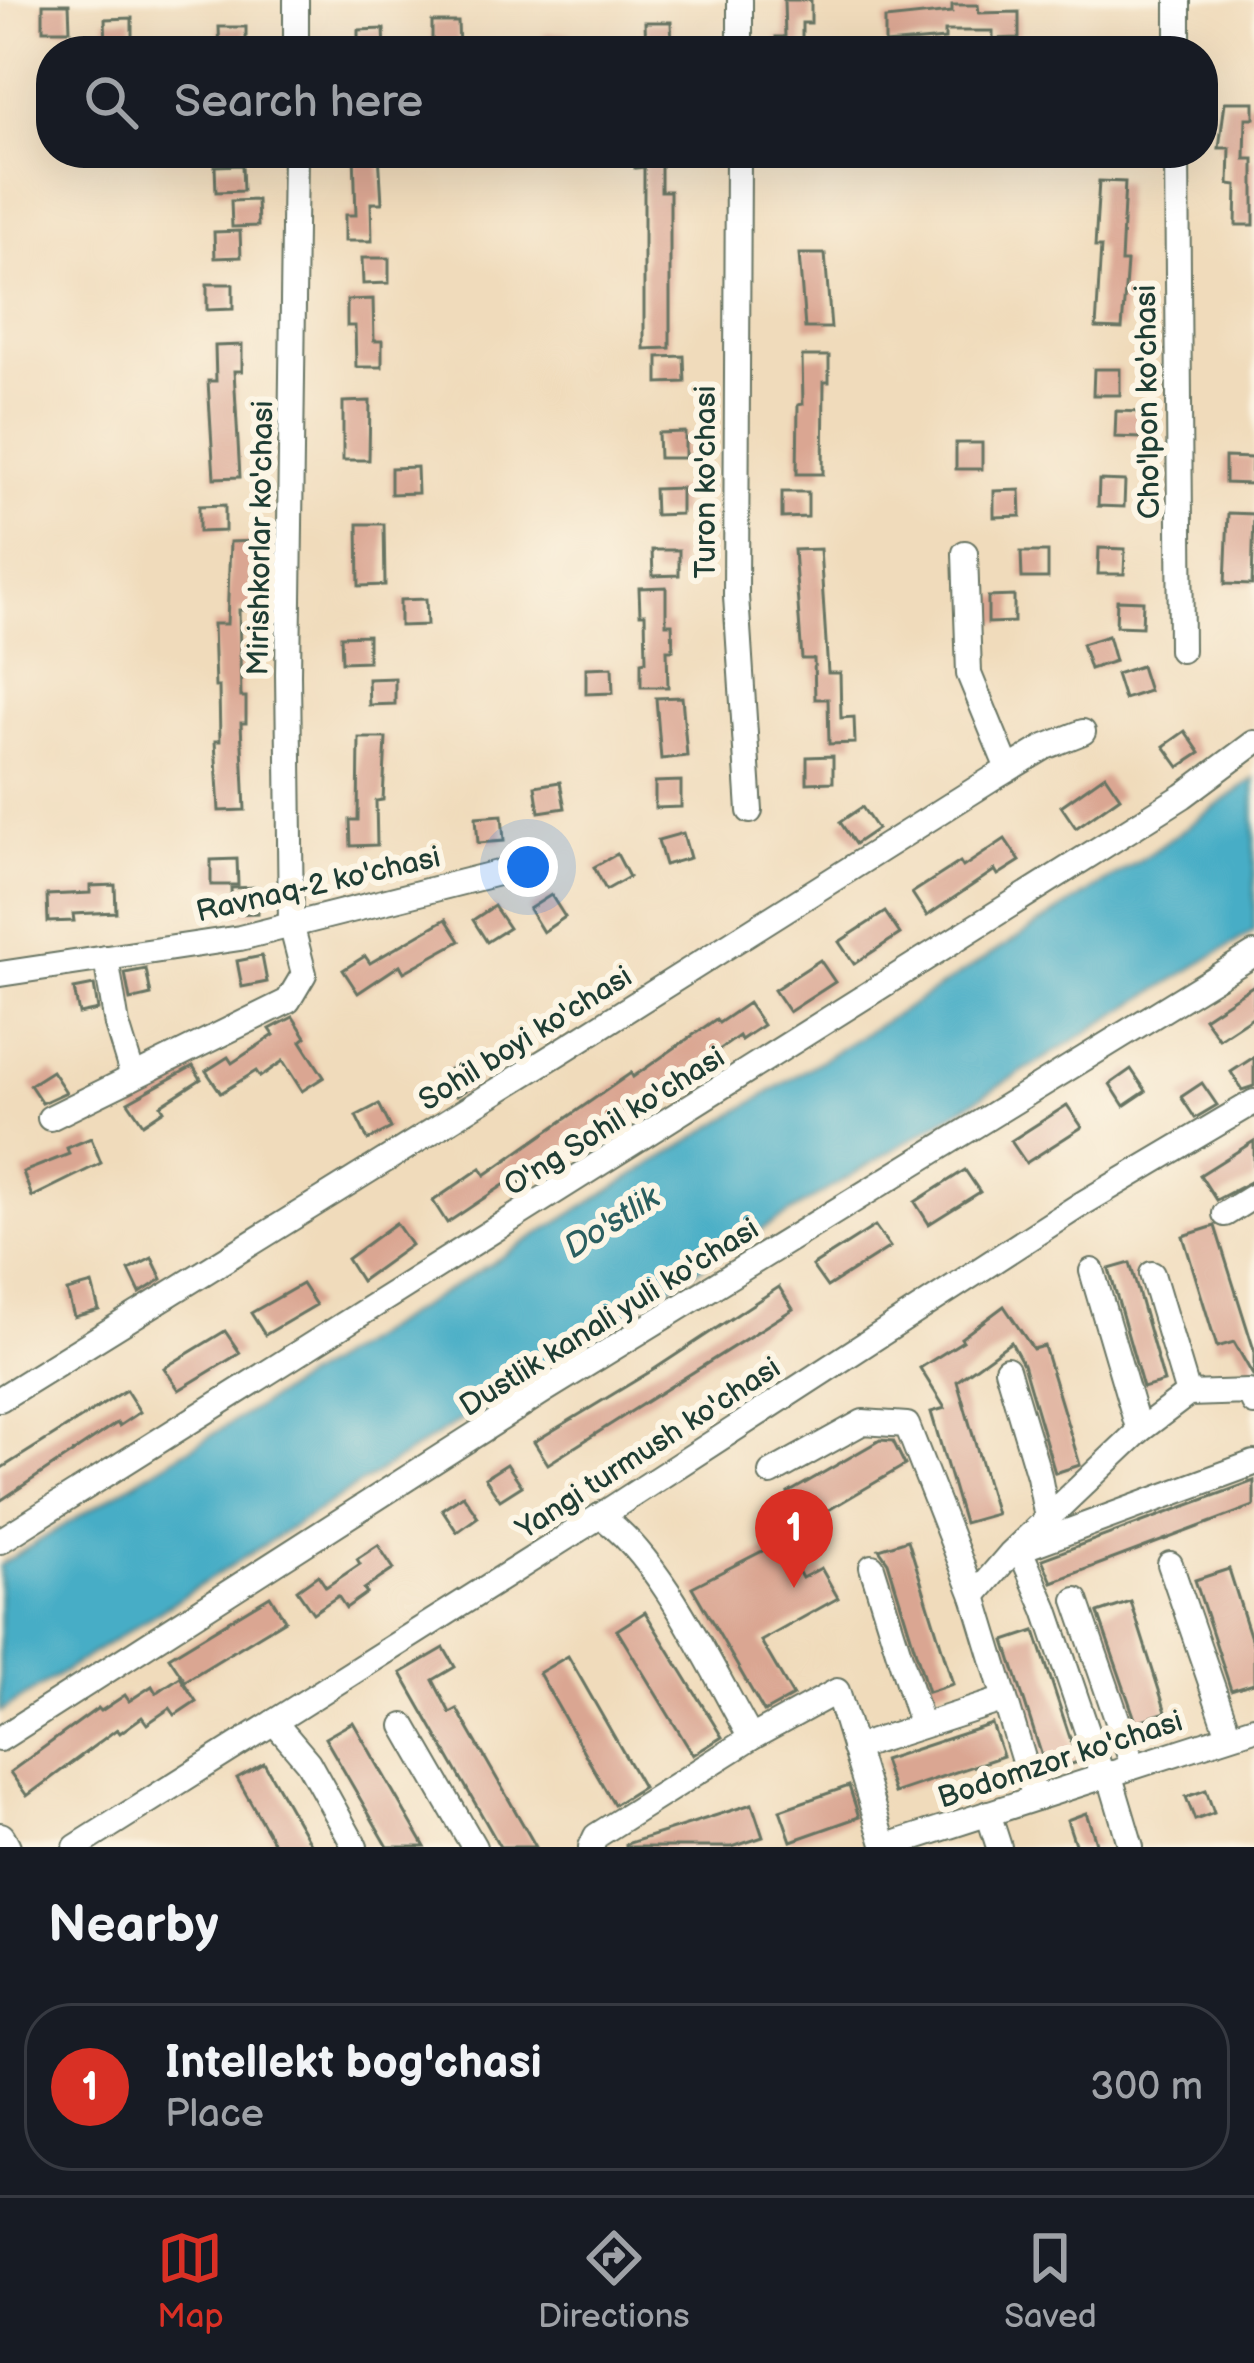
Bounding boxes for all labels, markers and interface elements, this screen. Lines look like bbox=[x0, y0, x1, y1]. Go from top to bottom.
search box bbox=[36, 36, 1218, 168]
icon: search bbox=[78, 69, 144, 135]
text: Search here bbox=[174, 75, 423, 130]
street label: Cho'lpon ko'chasi bbox=[1128, 284, 1168, 520]
street label: Turon ko'chasi bbox=[688, 385, 724, 579]
street label: Mirishkorlar ko'chasi bbox=[241, 400, 281, 676]
your location bbox=[498, 837, 558, 897]
street label: Ravnaq-2 ko'chasi bbox=[193, 839, 444, 931]
street label: Sohil boyi ko'chasi bbox=[412, 959, 639, 1119]
street label: O'ng Sohil ko'chasi bbox=[498, 1039, 731, 1204]
water label: Do'stlik bbox=[557, 1177, 668, 1268]
street label: Dustlik kanali yuli ko'chasi bbox=[453, 1211, 766, 1425]
street label: Yangi turmush ko'chasi bbox=[509, 1350, 787, 1548]
pin: 1 bbox=[755, 1489, 833, 1588]
street label: Bodomzor ko'chasi bbox=[933, 1703, 1187, 1816]
text: Nearby bbox=[48, 1895, 219, 1956]
text: Intellekt bog'chasi bbox=[165, 2036, 542, 2091]
text: 1 bbox=[82, 2064, 98, 2111]
text: 300 m bbox=[1090, 2064, 1203, 2111]
text: Place bbox=[165, 2091, 264, 2138]
tab: Map bbox=[157, 2225, 224, 2337]
tab: Directions bbox=[538, 2225, 690, 2337]
tab: Saved bbox=[1004, 2225, 1097, 2337]

